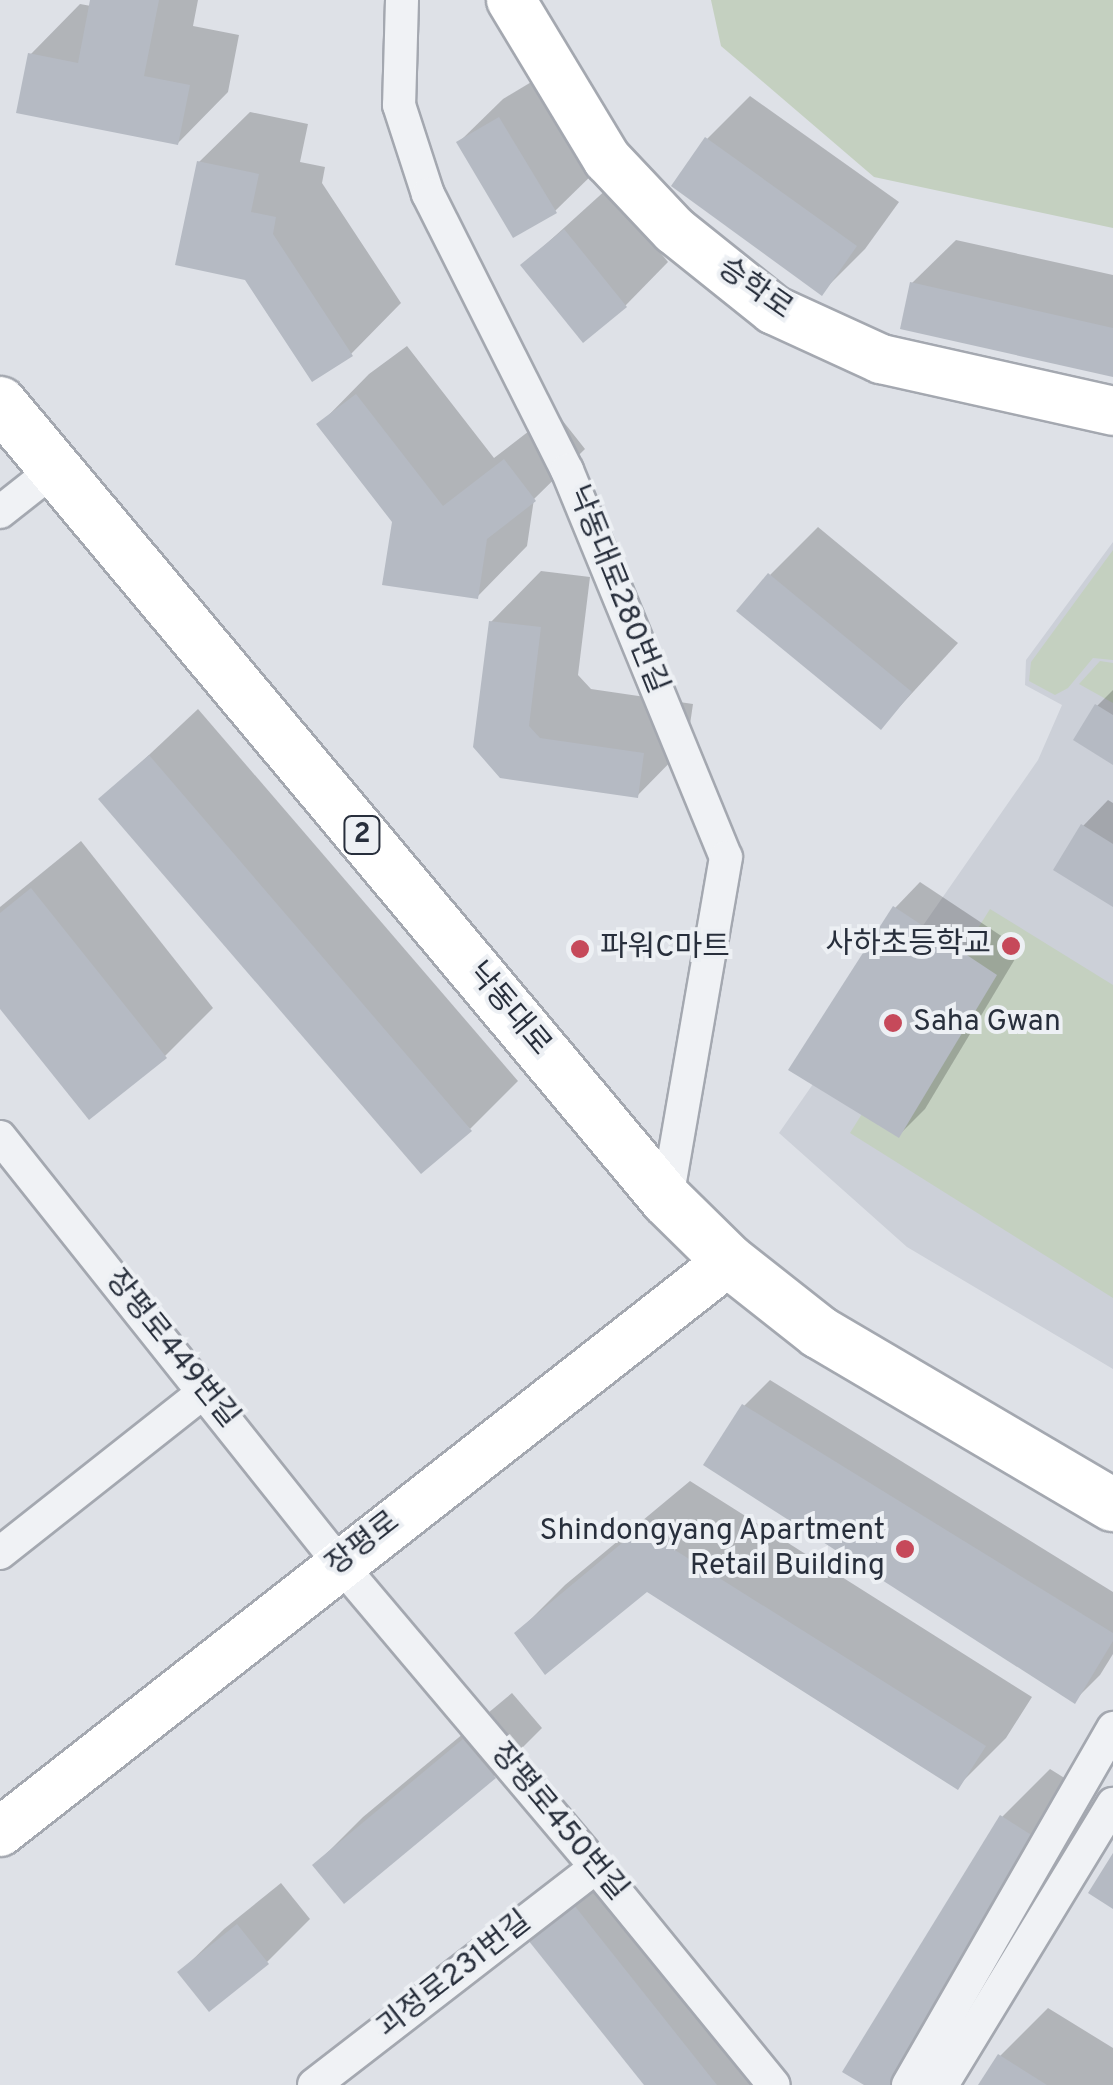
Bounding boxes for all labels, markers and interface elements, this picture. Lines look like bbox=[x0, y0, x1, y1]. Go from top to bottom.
street label: 승학로 bbox=[710, 252, 798, 328]
street label: 낙동대로280번길 bbox=[558, 481, 674, 699]
road number: 2 bbox=[342, 812, 382, 858]
place label: 사하초등학교 bbox=[825, 928, 991, 964]
place label: 파워C마트 bbox=[600, 931, 730, 967]
marker: 사하초등학교 bbox=[1000, 935, 1022, 957]
marker: 파워C마트 bbox=[569, 938, 591, 960]
street label: 낙동대로 bbox=[459, 956, 557, 1064]
place label: Saha Gwan bbox=[913, 1005, 1061, 1041]
marker: Saha Gwan bbox=[882, 1012, 904, 1034]
street label: 장평로449번길 bbox=[96, 1264, 246, 1436]
street label: 장평로 bbox=[320, 1505, 408, 1585]
place label: Shindongyang Apartment Retail Building bbox=[538, 1514, 885, 1584]
marker: Shindongyang Apartment Retail Building bbox=[894, 1538, 916, 1560]
street label: 장평로450번길 bbox=[482, 1737, 634, 1909]
street label: 괴정로231번길 bbox=[371, 1905, 539, 2047]

